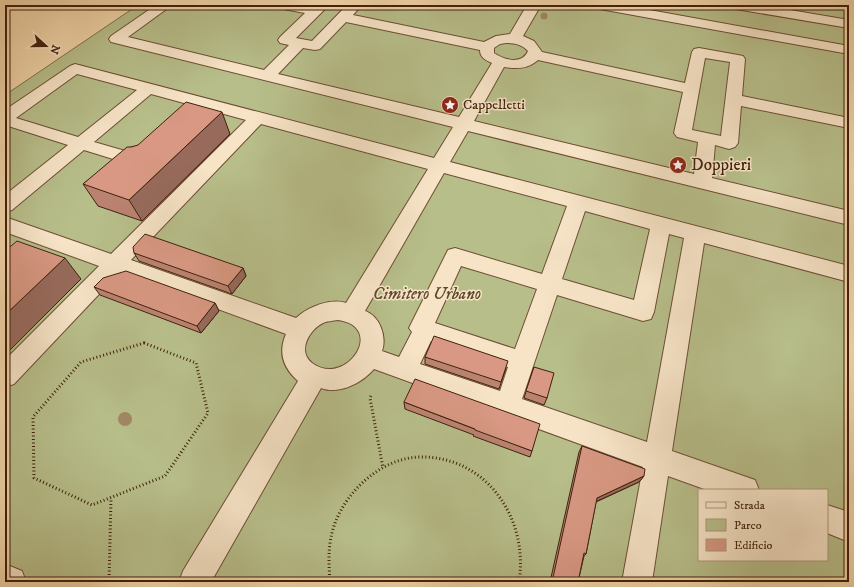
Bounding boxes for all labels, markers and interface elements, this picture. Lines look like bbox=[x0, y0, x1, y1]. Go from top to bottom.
north arrow bbox=[26, 26, 66, 66]
text: N bbox=[46, 43, 63, 56]
place icon: Cappelletti bbox=[440, 95, 460, 115]
place label: Cappelletti bbox=[463, 96, 525, 114]
place label: Doppieri bbox=[691, 154, 751, 176]
place icon: Doppieri bbox=[668, 155, 688, 175]
park label: Cimitero Urbano bbox=[373, 283, 481, 305]
legend bbox=[698, 489, 828, 561]
text: Strada bbox=[734, 498, 766, 513]
text: Parco bbox=[734, 518, 762, 533]
text: Edificio bbox=[734, 538, 773, 553]

